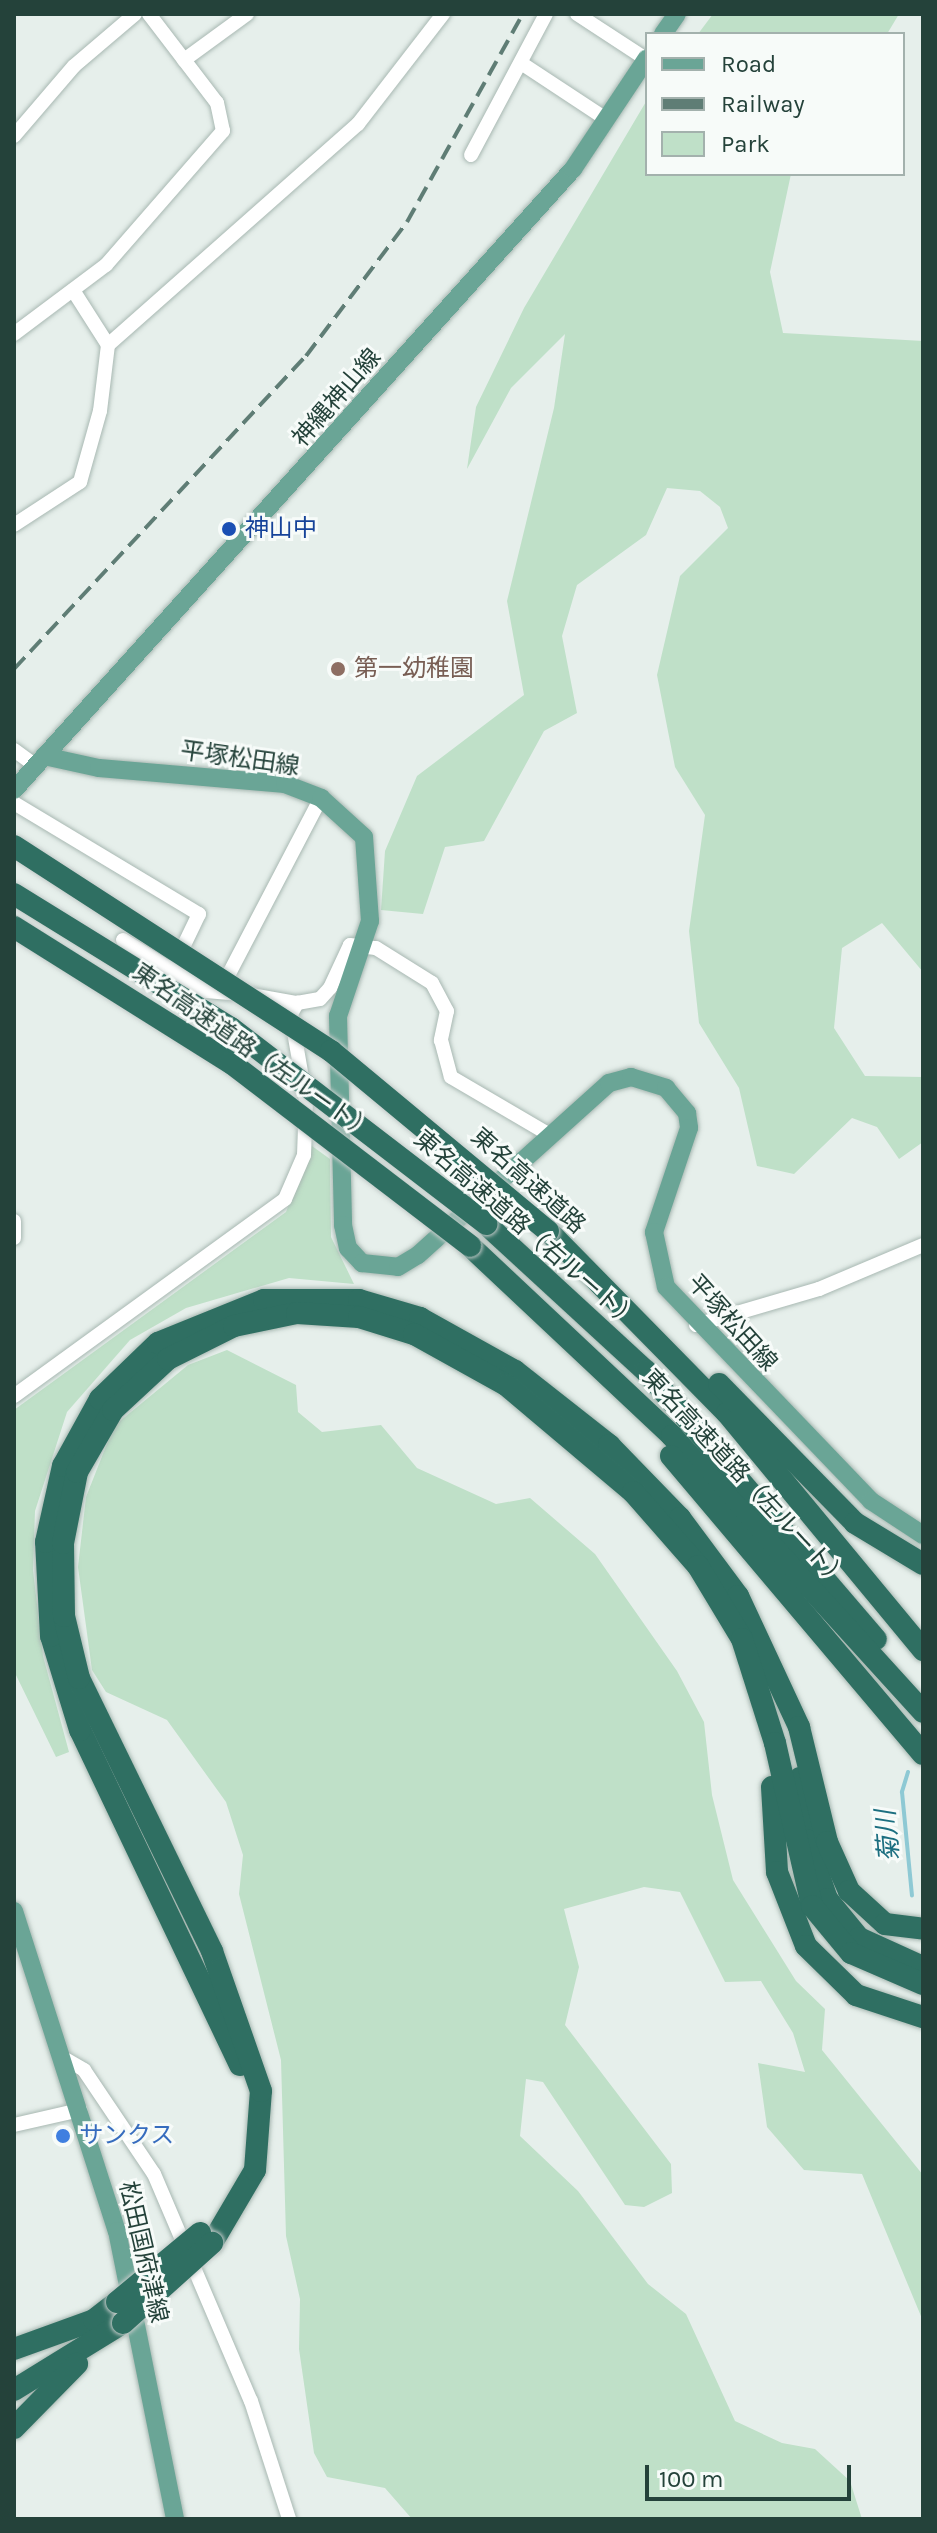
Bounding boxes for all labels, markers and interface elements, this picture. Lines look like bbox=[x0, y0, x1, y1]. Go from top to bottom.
legend bbox=[645, 32, 905, 176]
text: Road bbox=[721, 50, 776, 78]
text: Railway bbox=[721, 90, 805, 118]
text: Park bbox=[721, 130, 770, 158]
street label: 神縄神山線 bbox=[287, 343, 387, 453]
place label: 神山中 bbox=[245, 515, 317, 543]
marker: 神山中 bbox=[220, 520, 238, 538]
place label: 第一幼稚園 bbox=[354, 655, 474, 683]
marker: 第一幼稚園 bbox=[329, 660, 347, 678]
street label: 平塚松田線 bbox=[179, 736, 301, 782]
street label: 東名高速道路（左ルート） bbox=[127, 958, 379, 1146]
street label: 東名高速道路 bbox=[465, 1122, 591, 1240]
street label: 東名高速道路（右ルート） bbox=[408, 1125, 644, 1335]
street label: 平塚松田線 bbox=[681, 1269, 783, 1377]
street label: 東名高速道路（左ルート） bbox=[636, 1364, 854, 1594]
water label: 菊川 bbox=[870, 1809, 906, 1863]
place label: サンクス bbox=[79, 2122, 175, 2150]
marker: サンクス bbox=[54, 2127, 72, 2145]
street label: 松田国府津線 bbox=[113, 2179, 173, 2325]
scale bar bbox=[649, 2449, 855, 2499]
text: 100 m bbox=[659, 2465, 724, 2493]

